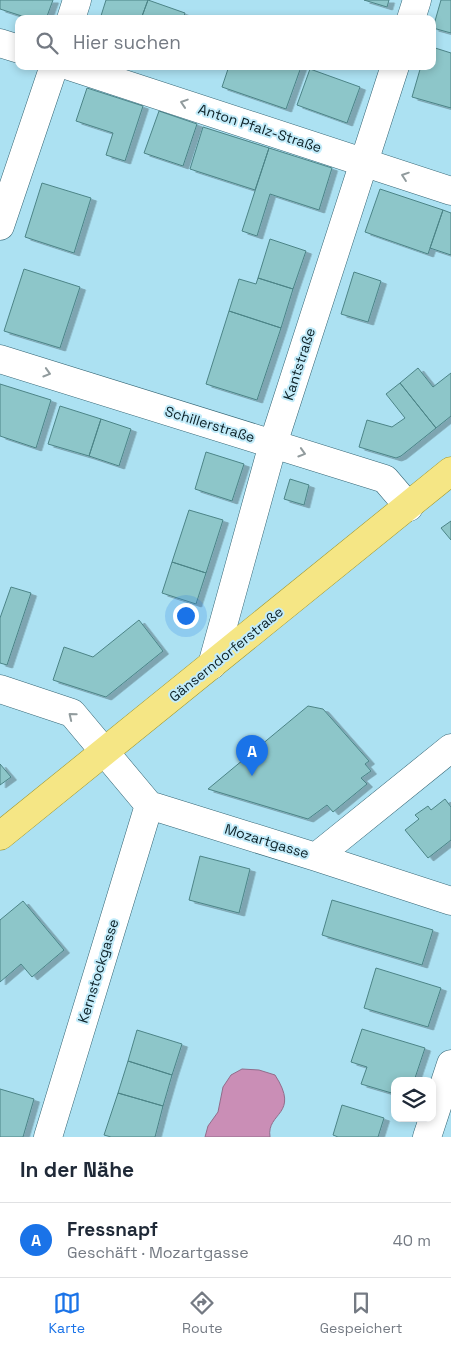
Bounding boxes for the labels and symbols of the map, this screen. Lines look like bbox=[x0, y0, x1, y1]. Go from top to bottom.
one-way arrow bbox=[180, 99, 188, 109]
street label: Anton Pfalz-Straße bbox=[196, 100, 324, 156]
one-way arrow bbox=[401, 171, 409, 181]
street label: Kantstraße bbox=[279, 325, 319, 403]
one-way arrow bbox=[42, 368, 50, 378]
street label: Schillerstraße bbox=[163, 402, 257, 446]
one-way arrow bbox=[297, 448, 305, 458]
street label: Gänserndorferstraße bbox=[165, 602, 287, 706]
your location bbox=[173, 603, 199, 629]
one-way arrow bbox=[69, 713, 78, 722]
pin: A bbox=[236, 735, 268, 776]
street label: Mozartgasse bbox=[223, 820, 311, 862]
street label: Kernstockgasse bbox=[74, 917, 122, 1025]

